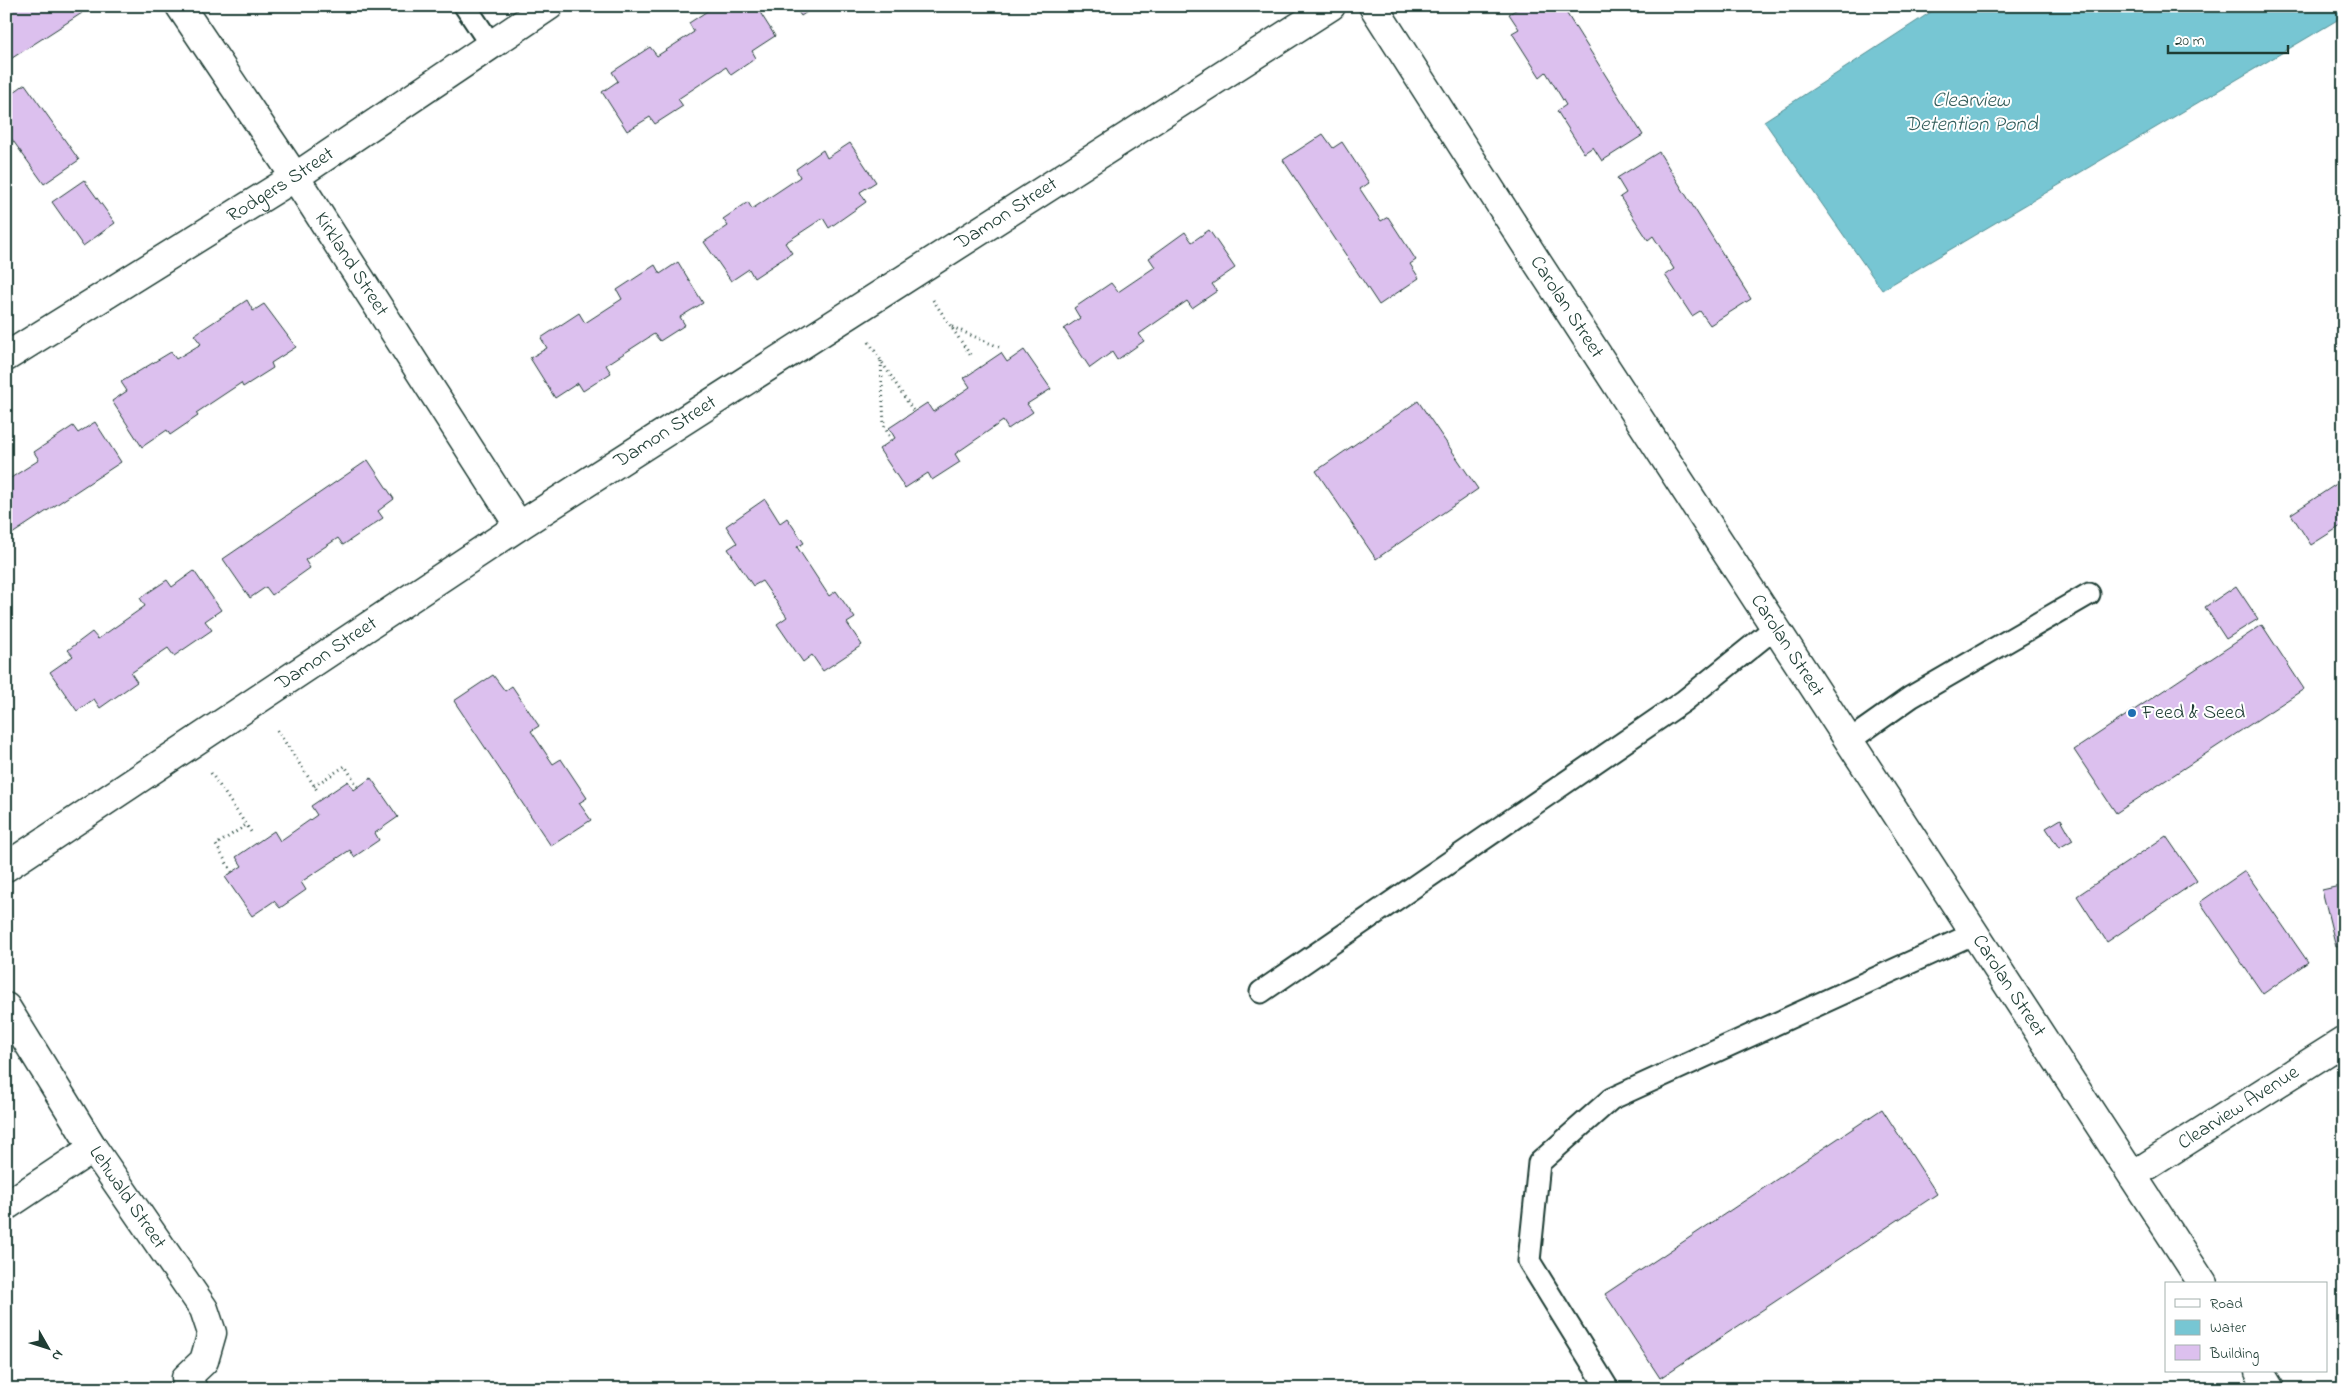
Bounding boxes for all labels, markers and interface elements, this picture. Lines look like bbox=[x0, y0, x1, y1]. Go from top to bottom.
scale bar bbox=[2168, 22, 2288, 54]
text: 20 m bbox=[2175, 30, 2205, 52]
water label: Clearview Detention Pond bbox=[1905, 86, 2039, 140]
street label: Rodgers Street bbox=[221, 140, 340, 230]
street label: Damon Street bbox=[949, 170, 1064, 258]
street label: Kirkland Street bbox=[307, 207, 396, 323]
street label: Carolan Street bbox=[1522, 250, 1611, 365]
street label: Damon Street bbox=[608, 388, 723, 476]
street label: Carolan Street bbox=[1743, 589, 1831, 703]
street label: Damon Street bbox=[269, 609, 383, 699]
place label: Feed & Seed bbox=[2141, 699, 2245, 728]
marker: Feed & Seed bbox=[2126, 707, 2138, 719]
street label: Carolan Street bbox=[1965, 929, 2053, 1043]
street label: Clearview Avenue bbox=[2172, 1059, 2305, 1157]
street label: Lehwald Street bbox=[81, 1140, 173, 1255]
legend bbox=[2165, 1282, 2328, 1372]
text: Road bbox=[2210, 1293, 2243, 1315]
text: Water bbox=[2210, 1317, 2246, 1339]
north arrow bbox=[22, 1322, 72, 1372]
text: Building bbox=[2209, 1343, 2259, 1366]
text: N bbox=[46, 1345, 68, 1366]

